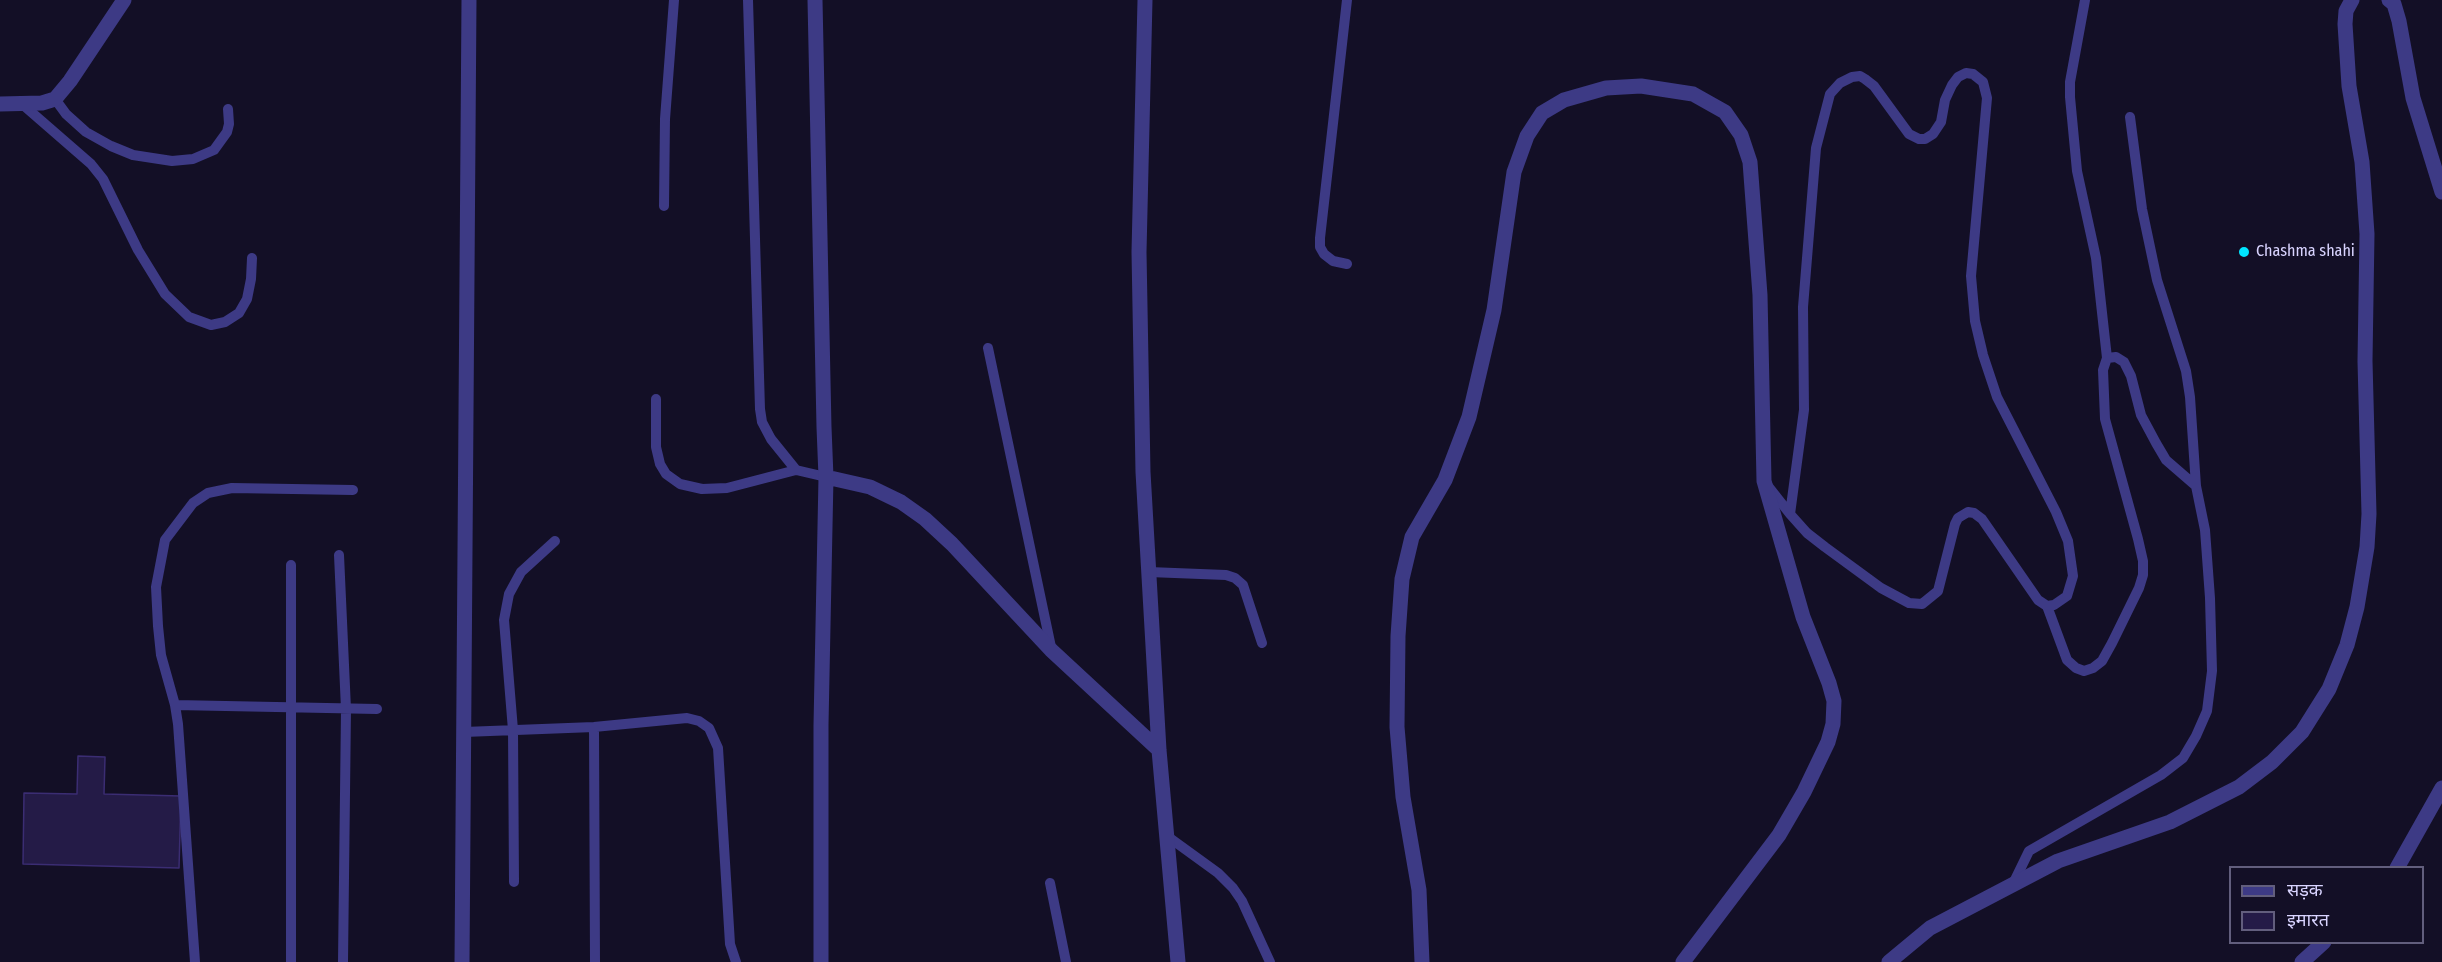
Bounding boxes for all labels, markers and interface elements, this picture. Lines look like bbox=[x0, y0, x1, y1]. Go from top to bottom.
place label: Chashma shahi bbox=[2256, 242, 2355, 262]
marker: Chashma shahi bbox=[2237, 245, 2251, 259]
legend bbox=[2229, 866, 2424, 944]
text: सड़क bbox=[2287, 879, 2323, 901]
text: इमारत bbox=[2287, 909, 2329, 931]

